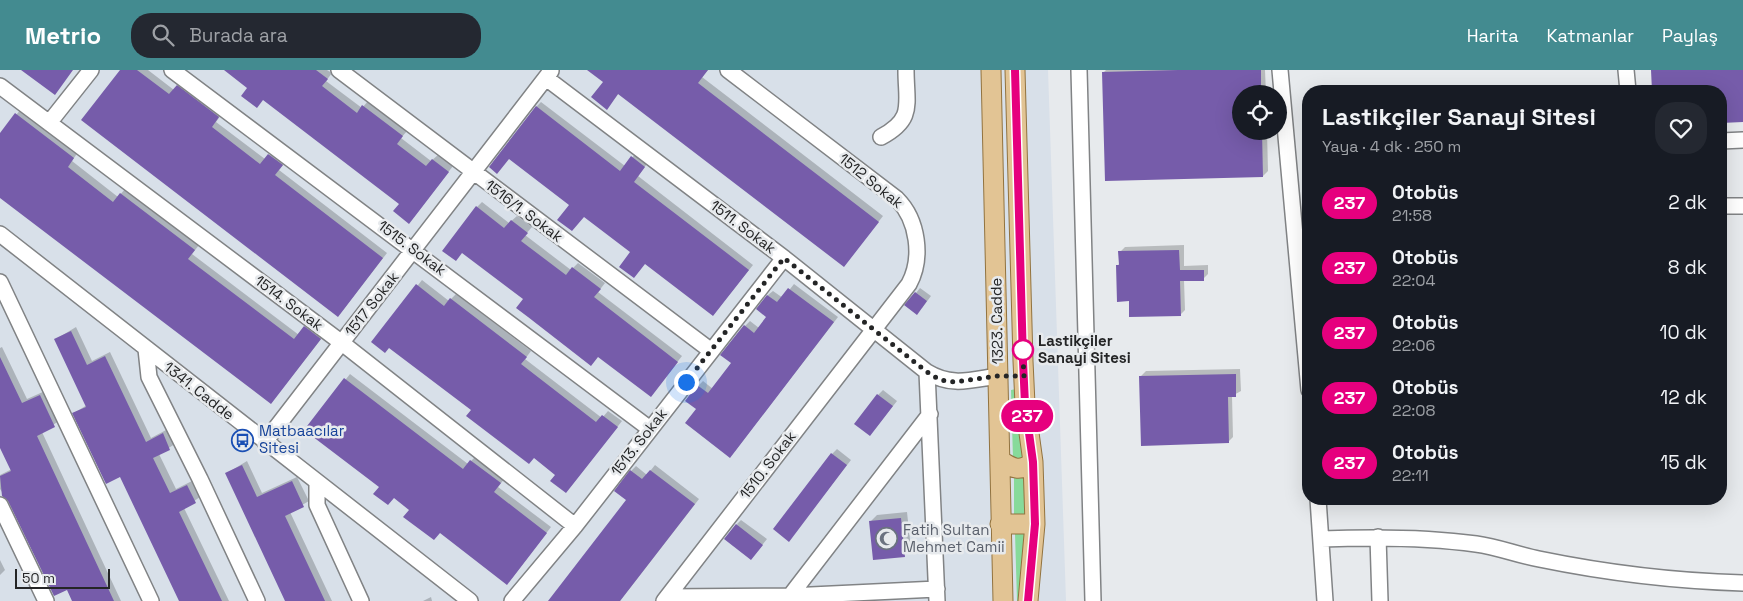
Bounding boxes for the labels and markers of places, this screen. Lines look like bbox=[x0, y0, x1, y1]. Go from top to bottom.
place label: Lastikçiler Sanayi Sitesi bbox=[1038, 331, 1131, 367]
marker: Lastikçiler Sanayi Sitesi bbox=[1012, 339, 1034, 361]
place label: Matbaacılar Sitesi bbox=[259, 421, 345, 457]
bus stop icon: Matbaacılar Sitesi bbox=[231, 428, 255, 452]
place label: Fatih Sultan Mehmet Camii bbox=[903, 520, 1005, 556]
mosque icon: Fatih Sultan Mehmet Camii bbox=[875, 527, 899, 551]

